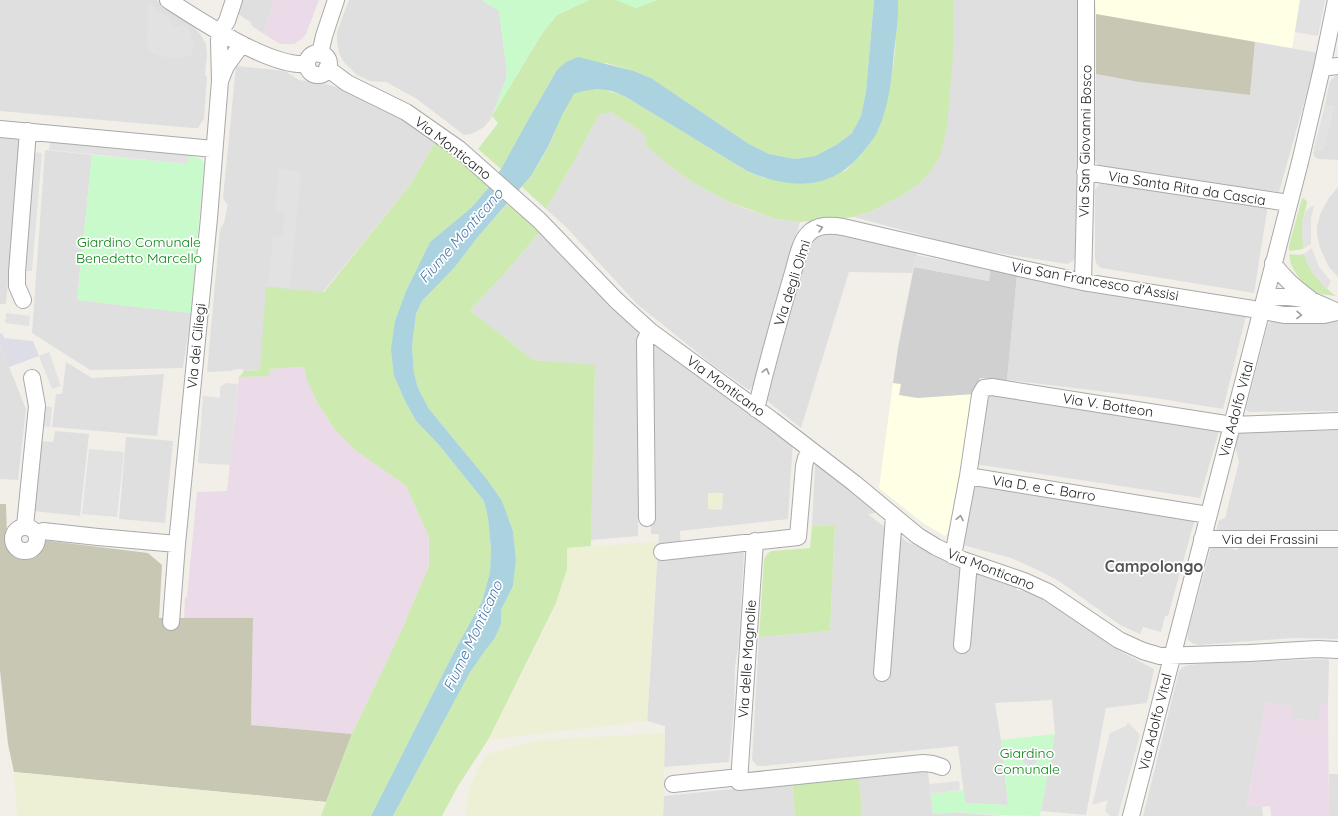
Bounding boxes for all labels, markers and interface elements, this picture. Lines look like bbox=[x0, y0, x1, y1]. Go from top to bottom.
street label: Via San Giovanni Bosco bbox=[1075, 65, 1095, 217]
street label: Via Monticano bbox=[411, 112, 495, 184]
street label: Via Santa Rita da Cascia bbox=[1107, 167, 1267, 209]
water label: Fiume Monticano bbox=[414, 184, 508, 287]
one-way arrow bbox=[817, 224, 824, 233]
park label: Giardino Comunale Benedetto Marcello bbox=[76, 233, 202, 267]
street label: Via degli Olmi bbox=[770, 238, 814, 328]
street label: Via San Francesco d'Assisi bbox=[1010, 257, 1180, 305]
street label: Via dei Ciliegi bbox=[183, 302, 209, 390]
one-way arrow bbox=[1296, 311, 1302, 319]
street label: Via Monticano bbox=[683, 351, 769, 421]
street label: Via Adolfo Vital bbox=[1214, 359, 1258, 459]
one-way arrow bbox=[761, 368, 770, 375]
street label: Via V. Botteon bbox=[1061, 389, 1155, 421]
street label: Via D. e C. Barro bbox=[991, 471, 1097, 505]
one-way arrow bbox=[956, 514, 964, 521]
street label: Via dei Frassini bbox=[1222, 530, 1318, 548]
street label: Via Monticano bbox=[944, 544, 1038, 594]
district label: Campolongo bbox=[1105, 556, 1203, 576]
water label: Fiume Monticano bbox=[439, 577, 507, 694]
street label: Via delle Magnolie bbox=[734, 599, 760, 719]
street label: Via Adolfo Vital bbox=[1134, 672, 1176, 772]
park label: Giardino Comunale bbox=[994, 744, 1060, 778]

